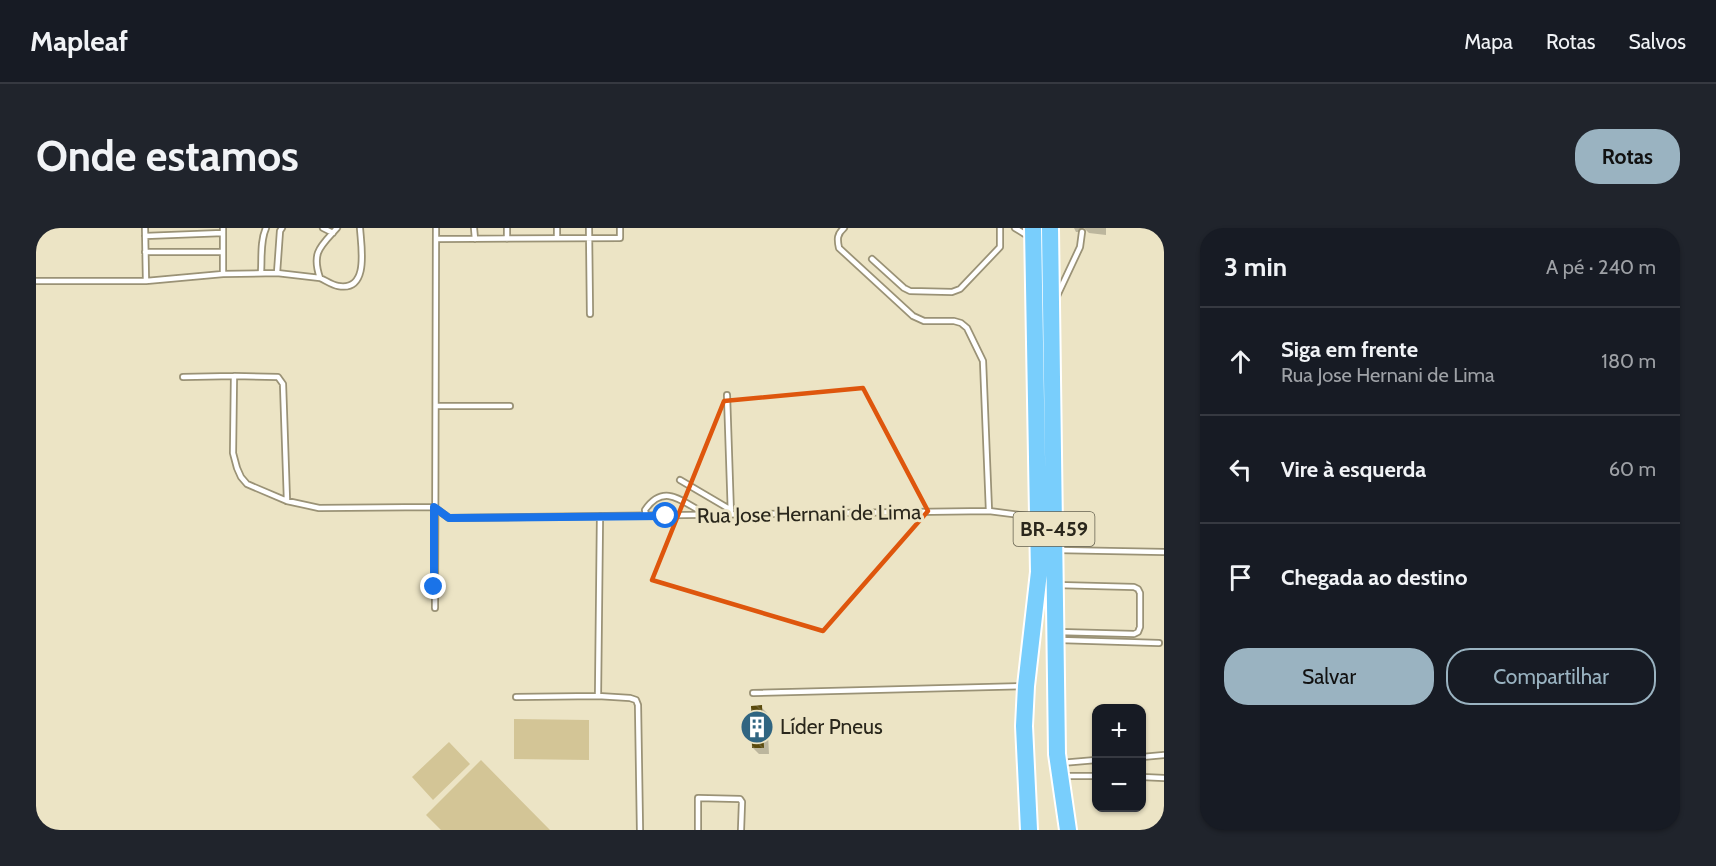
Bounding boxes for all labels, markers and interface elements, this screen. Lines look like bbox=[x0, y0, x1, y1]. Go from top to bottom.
text: Mapleaf bbox=[30, 24, 128, 58]
text: Mapa bbox=[1464, 29, 1513, 54]
text: Rotas bbox=[1546, 29, 1595, 54]
text: Salvos bbox=[1628, 29, 1686, 54]
button: Rotas bbox=[1575, 129, 1680, 184]
text: Onde estamos bbox=[36, 130, 299, 182]
text: 3 min bbox=[1224, 251, 1287, 283]
text: A pé · 240 m bbox=[1546, 255, 1656, 279]
text: Siga em frente bbox=[1281, 336, 1418, 363]
icon: ahead bbox=[1224, 345, 1257, 378]
text: 180 m bbox=[1601, 349, 1656, 373]
text: Rua Jose Hernani de Lima bbox=[1281, 363, 1495, 387]
icon: left bbox=[1224, 453, 1257, 486]
text: Vire à esquerda bbox=[1281, 456, 1426, 483]
text: 60 m bbox=[1609, 457, 1656, 481]
street label: Rua Jose Hernani de Lima bbox=[697, 499, 921, 528]
route start bbox=[652, 502, 678, 528]
road number: BR-459 bbox=[1014, 512, 1094, 546]
icon: arrive bbox=[1224, 561, 1257, 594]
text: Chegada ao destino bbox=[1281, 564, 1467, 591]
route end bbox=[420, 573, 446, 599]
button: Salvar bbox=[1224, 648, 1434, 705]
button: Compartilhar bbox=[1446, 648, 1656, 705]
map controls bbox=[1092, 704, 1146, 812]
button: + bbox=[1092, 704, 1146, 758]
building icon: Líder Pneus bbox=[739, 709, 775, 745]
place label: Líder Pneus bbox=[780, 714, 883, 739]
button: − bbox=[1092, 758, 1146, 812]

